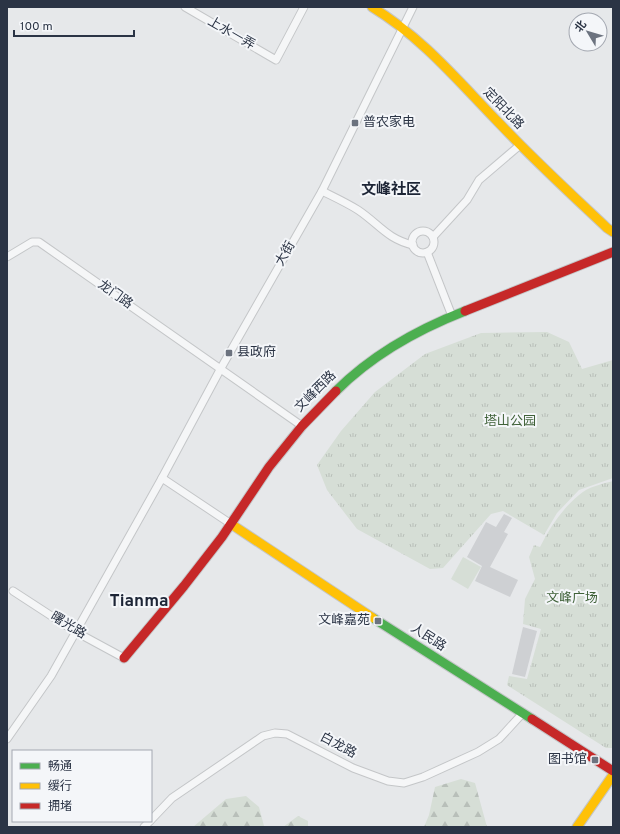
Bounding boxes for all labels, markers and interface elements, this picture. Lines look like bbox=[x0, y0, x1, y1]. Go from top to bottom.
scale bar bbox=[14, 12, 134, 38]
north arrow bbox=[568, 12, 608, 52]
street label: 上水一弄 bbox=[204, 14, 258, 54]
text: 北 bbox=[572, 18, 590, 35]
text: 100 m bbox=[20, 19, 53, 35]
street label: 定阳北路 bbox=[479, 84, 528, 133]
place label: 普农家电 bbox=[363, 114, 415, 131]
marker: 普农家电 bbox=[350, 118, 360, 128]
district label: 文峰社区 bbox=[361, 180, 421, 200]
street label: 大街 bbox=[273, 239, 299, 269]
street label: 龙门路 bbox=[94, 276, 136, 313]
place label: 县政府 bbox=[237, 344, 276, 361]
marker: 县政府 bbox=[224, 348, 234, 358]
street label: 文峰西路 bbox=[291, 367, 340, 416]
park label: 塔山公园 bbox=[484, 414, 536, 430]
park label: 文峰广场 bbox=[546, 590, 598, 607]
district label: Tianma bbox=[109, 591, 169, 613]
street label: 曙光路 bbox=[47, 609, 89, 643]
place label: 文峰嘉苑 bbox=[318, 612, 370, 629]
marker: 文峰嘉苑 bbox=[373, 616, 383, 626]
street label: 人民路 bbox=[407, 621, 449, 655]
street label: 白龙路 bbox=[317, 729, 359, 762]
legend bbox=[12, 750, 152, 822]
place label: 图书馆 bbox=[548, 751, 587, 768]
marker: 图书馆 bbox=[590, 755, 600, 765]
text: 畅通 bbox=[48, 759, 72, 775]
text: 缓行 bbox=[48, 779, 72, 795]
text: 拥堵 bbox=[48, 799, 72, 815]

